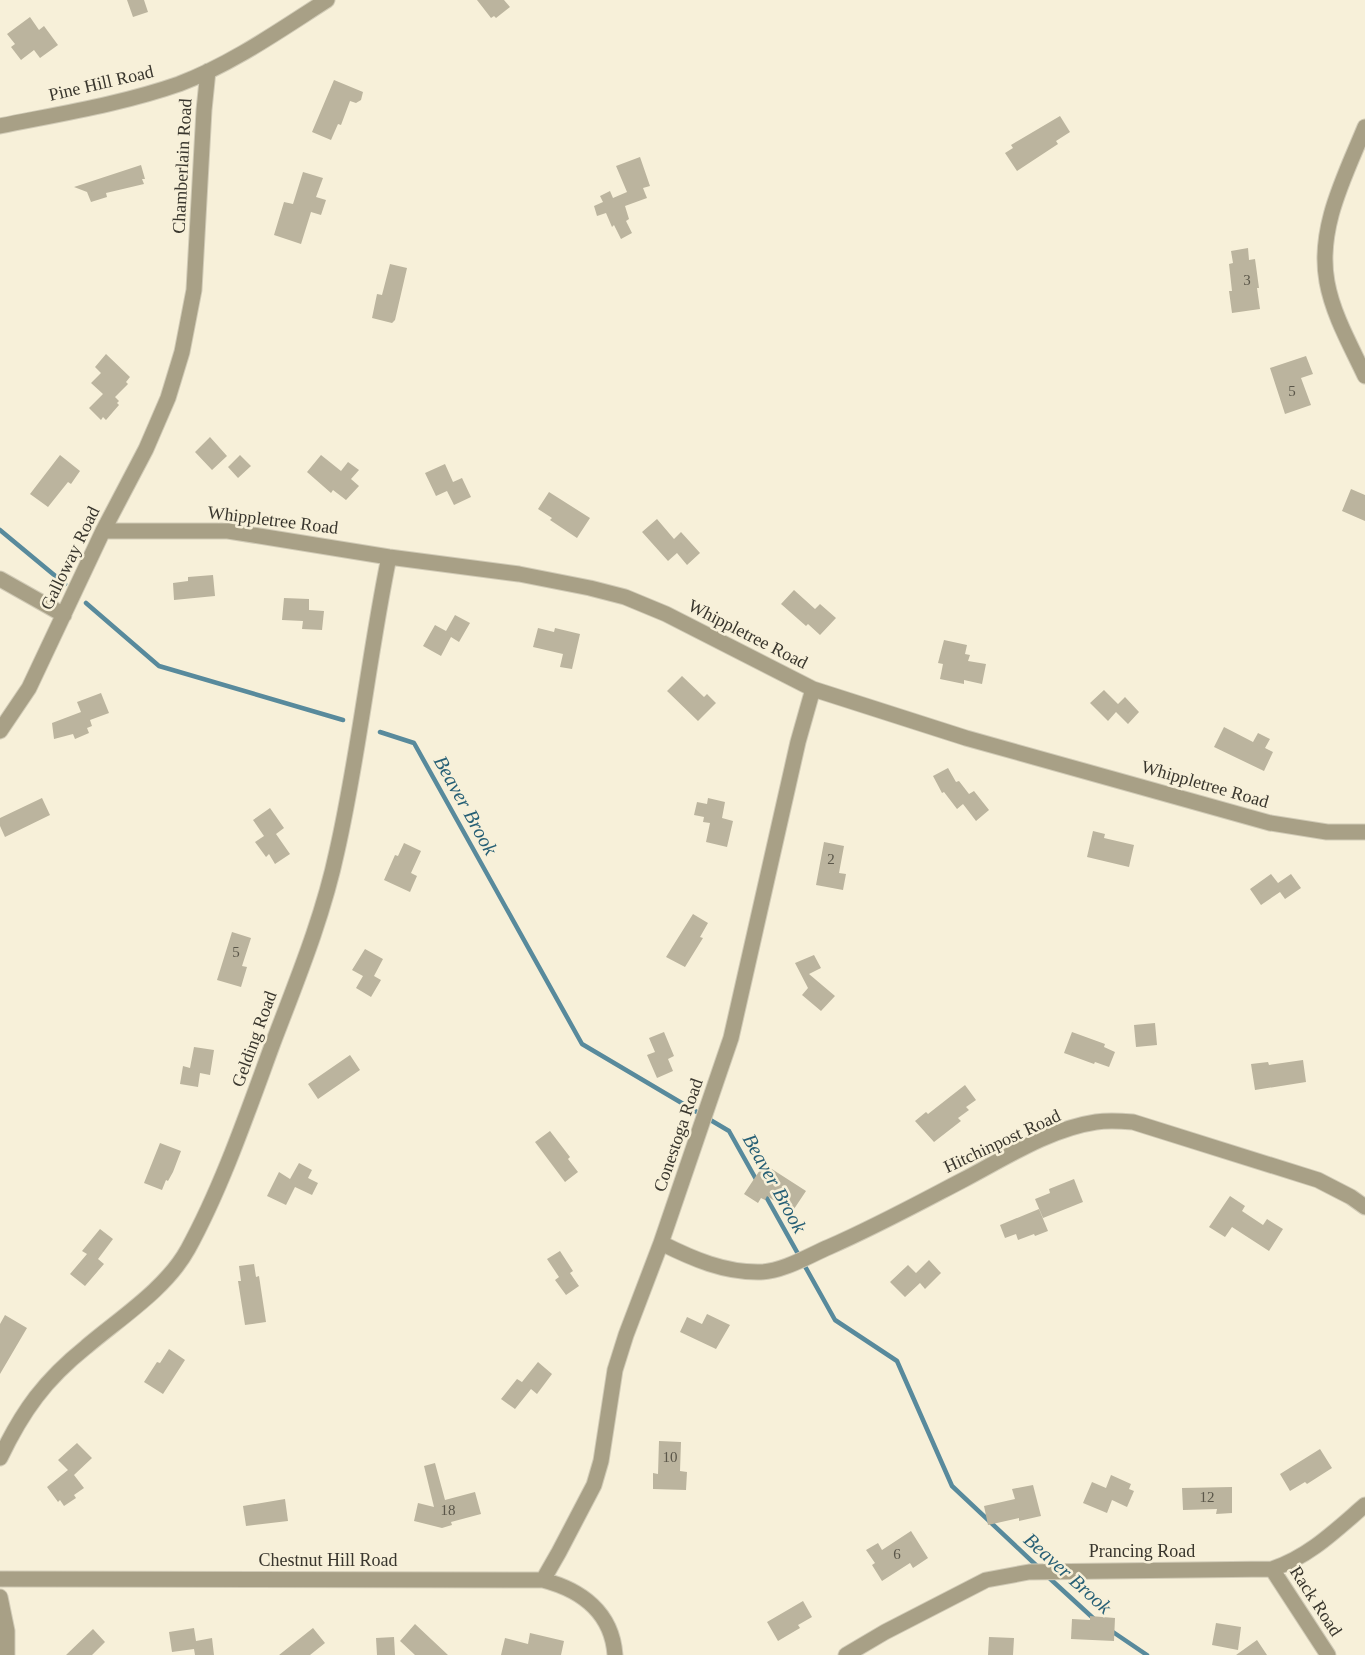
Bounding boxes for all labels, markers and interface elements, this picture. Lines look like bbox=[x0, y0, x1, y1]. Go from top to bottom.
street label: Pine Hill Road bbox=[47, 61, 155, 105]
street label: Chamberlain Road bbox=[168, 98, 196, 234]
house number: 3 bbox=[1243, 272, 1251, 288]
house number: 5 bbox=[1288, 383, 1296, 399]
street label: Whippletree Road bbox=[207, 502, 339, 538]
street label: Galloway Road bbox=[36, 503, 104, 613]
street label: Whippletree Road bbox=[685, 595, 811, 673]
water label: Beaver Brook bbox=[430, 752, 503, 859]
street label: Whippletree Road bbox=[1139, 756, 1271, 812]
house number: 2 bbox=[827, 851, 835, 867]
house number: 5 bbox=[232, 944, 240, 960]
street label: Gelding Road bbox=[227, 988, 281, 1090]
street label: Conestoga Road bbox=[649, 1076, 707, 1194]
street label: Hitchinpost Road bbox=[940, 1105, 1064, 1177]
water label: Beaver Brook bbox=[739, 1130, 812, 1237]
house number: 10 bbox=[663, 1449, 678, 1465]
house number: 12 bbox=[1200, 1489, 1215, 1505]
house number: 18 bbox=[441, 1502, 456, 1518]
water label: Beaver Brook bbox=[1020, 1528, 1117, 1619]
street label: Prancing Road bbox=[1089, 1541, 1195, 1561]
house number: 6 bbox=[893, 1546, 901, 1562]
street label: Chestnut Hill Road bbox=[259, 1550, 398, 1570]
street label: Rack Road bbox=[1286, 1562, 1346, 1640]

